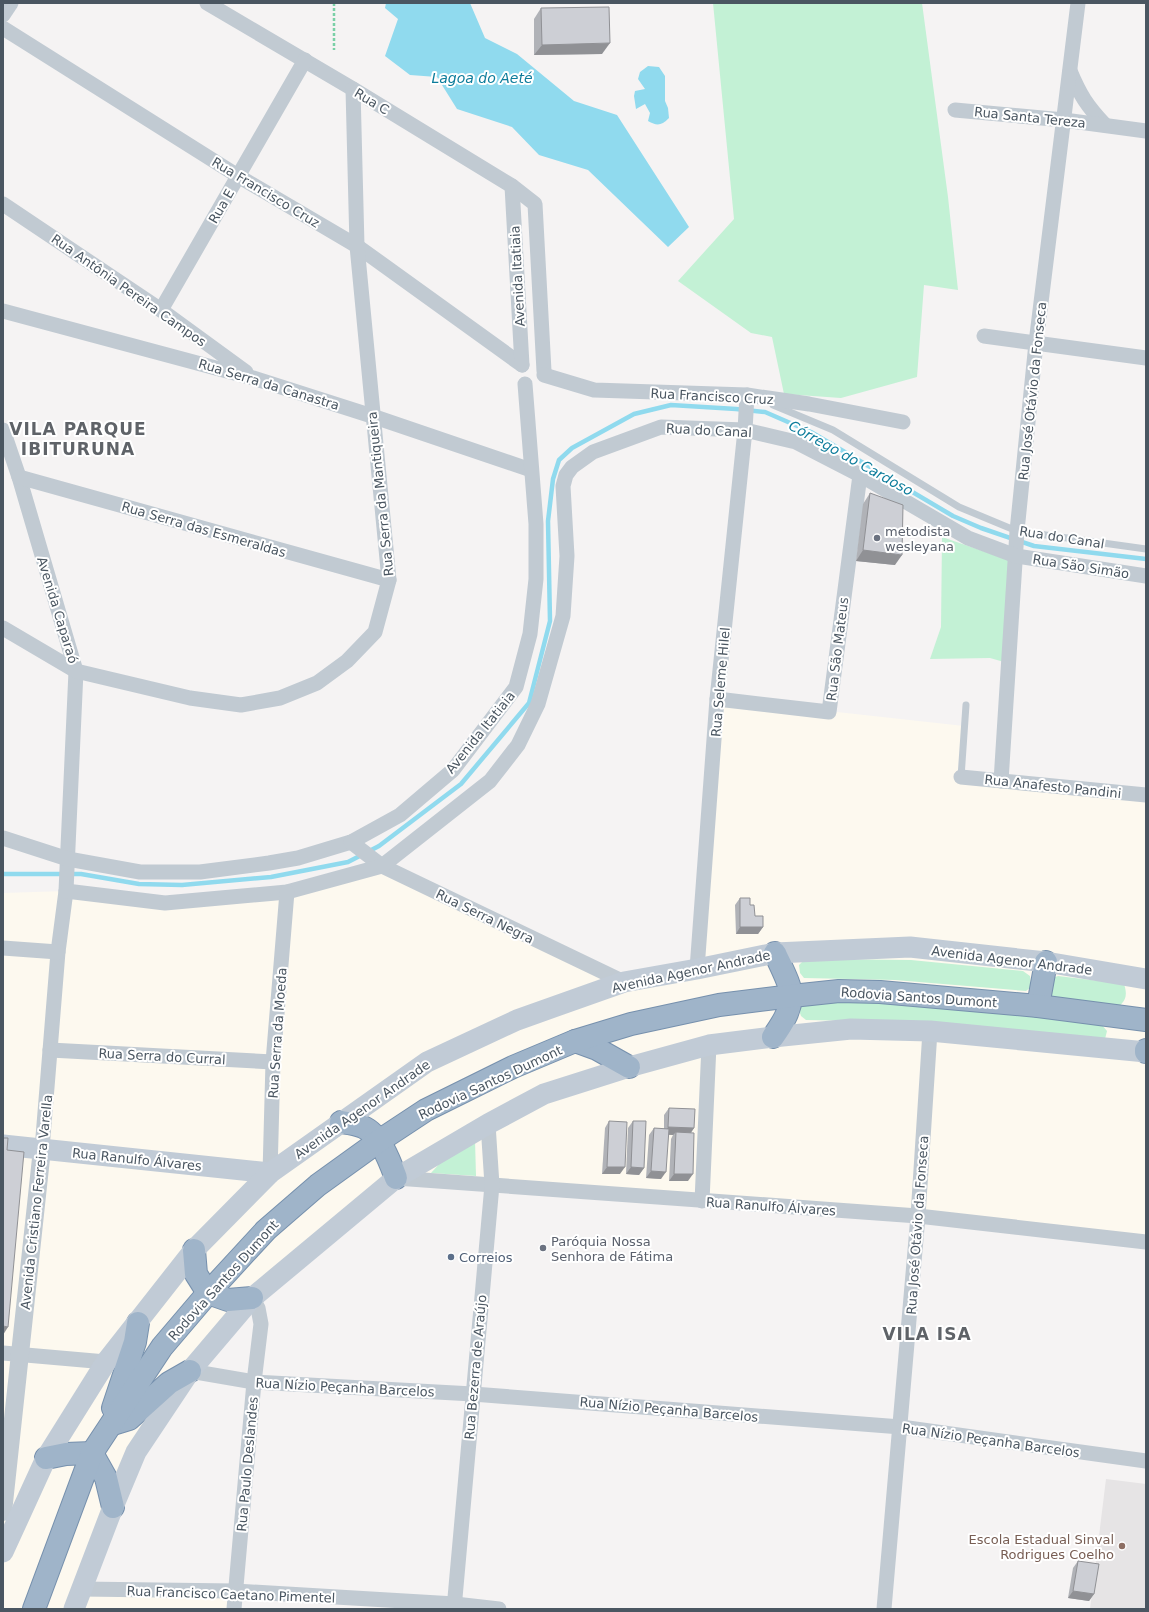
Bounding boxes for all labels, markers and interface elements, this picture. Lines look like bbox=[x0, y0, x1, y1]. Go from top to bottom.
water label: Lagoa do Aeté bbox=[431, 70, 533, 86]
street label: Rua C bbox=[352, 85, 392, 118]
street label: Rua Santa Tereza bbox=[973, 104, 1086, 131]
street label: Rua Francisco Cruz bbox=[209, 154, 323, 231]
street label: Rua E bbox=[206, 186, 237, 226]
street label: Avenida Itatiaia bbox=[507, 225, 528, 327]
street label: Rua Antônia Pereira Campos bbox=[49, 231, 209, 350]
street label: Rua José Otávio da Fonseca bbox=[1016, 301, 1049, 481]
street label: Rua Serra da Canastra bbox=[197, 356, 341, 413]
street label: Rua Francisco Cruz bbox=[650, 386, 774, 407]
street label: Rua Serra da Mantiqueira bbox=[364, 411, 397, 577]
water label: Córrego do Cardoso bbox=[786, 417, 916, 499]
district label: VILA PARQUE IBITURUNA bbox=[9, 419, 147, 459]
street label: Rua do Canal bbox=[666, 421, 752, 440]
street label: Rua Serra das Esmeraldas bbox=[120, 499, 288, 560]
street label: Rua do Canal bbox=[1018, 523, 1106, 552]
place label: metodista wesleyana bbox=[885, 524, 954, 554]
marker: metodista wesleyana bbox=[872, 533, 882, 543]
street label: Rua São Simão bbox=[1032, 551, 1130, 582]
street label: Avenida Caparaó bbox=[34, 555, 81, 665]
street label: Rua São Mateus bbox=[824, 596, 851, 702]
street label: Rua Seleme Hilel bbox=[708, 627, 733, 738]
street label: Avenida Itatiaia bbox=[443, 688, 518, 776]
street label: Rua Anafesto Pandini bbox=[984, 772, 1122, 801]
street label: Rua Serra Negra bbox=[433, 886, 536, 947]
street label: Avenida Agenor Andrade bbox=[931, 943, 1093, 978]
street label: Avenida Agenor Andrade bbox=[610, 947, 772, 996]
street label: Rua Serra da Moeda bbox=[265, 967, 290, 1099]
street label: Rodovia Santos Dumont bbox=[840, 985, 998, 1010]
street label: Rodovia Santos Dumont bbox=[416, 1043, 564, 1122]
street label: Rua Serra do Curral bbox=[98, 1046, 226, 1067]
street label: Avenida Agenor Andrade bbox=[292, 1057, 433, 1162]
street label: Avenida Cristiano Ferreira Varella bbox=[18, 1094, 55, 1310]
street label: Rua José Otávio da Fonseca bbox=[904, 1135, 931, 1315]
street label: Rua Ranulfo Álvares bbox=[71, 1145, 203, 1174]
street label: Rua Ranulfo Álvares bbox=[705, 1194, 837, 1219]
street label: Rodovia Santos Dumont bbox=[165, 1217, 281, 1344]
place label: Paróquia Nossa Senhora de Fátima bbox=[551, 1234, 673, 1264]
marker: Paróquia Nossa Senhora de Fátima bbox=[538, 1243, 548, 1253]
place label: Correios bbox=[459, 1250, 513, 1265]
marker: Correios bbox=[446, 1252, 456, 1262]
street label: Rua Bezerra de Araújo bbox=[462, 1294, 489, 1440]
district label: VILA ISA bbox=[882, 1324, 972, 1344]
street label: Rua Nízio Peçanha Barcelos bbox=[255, 1375, 435, 1400]
street label: Rua Nízio Peçanha Barcelos bbox=[579, 1394, 759, 1425]
street label: Rua Paulo Deslandes bbox=[234, 1396, 261, 1532]
street label: Rua Nízio Peçanha Barcelos bbox=[901, 1421, 1081, 1460]
place label: Escola Estadual Sinval Rodrigues Coelho bbox=[969, 1532, 1114, 1562]
marker: Escola Estadual Sinval Rodrigues Coelho bbox=[1117, 1541, 1127, 1551]
street label: Rua Francisco Caetano Pimentel bbox=[126, 1583, 336, 1606]

